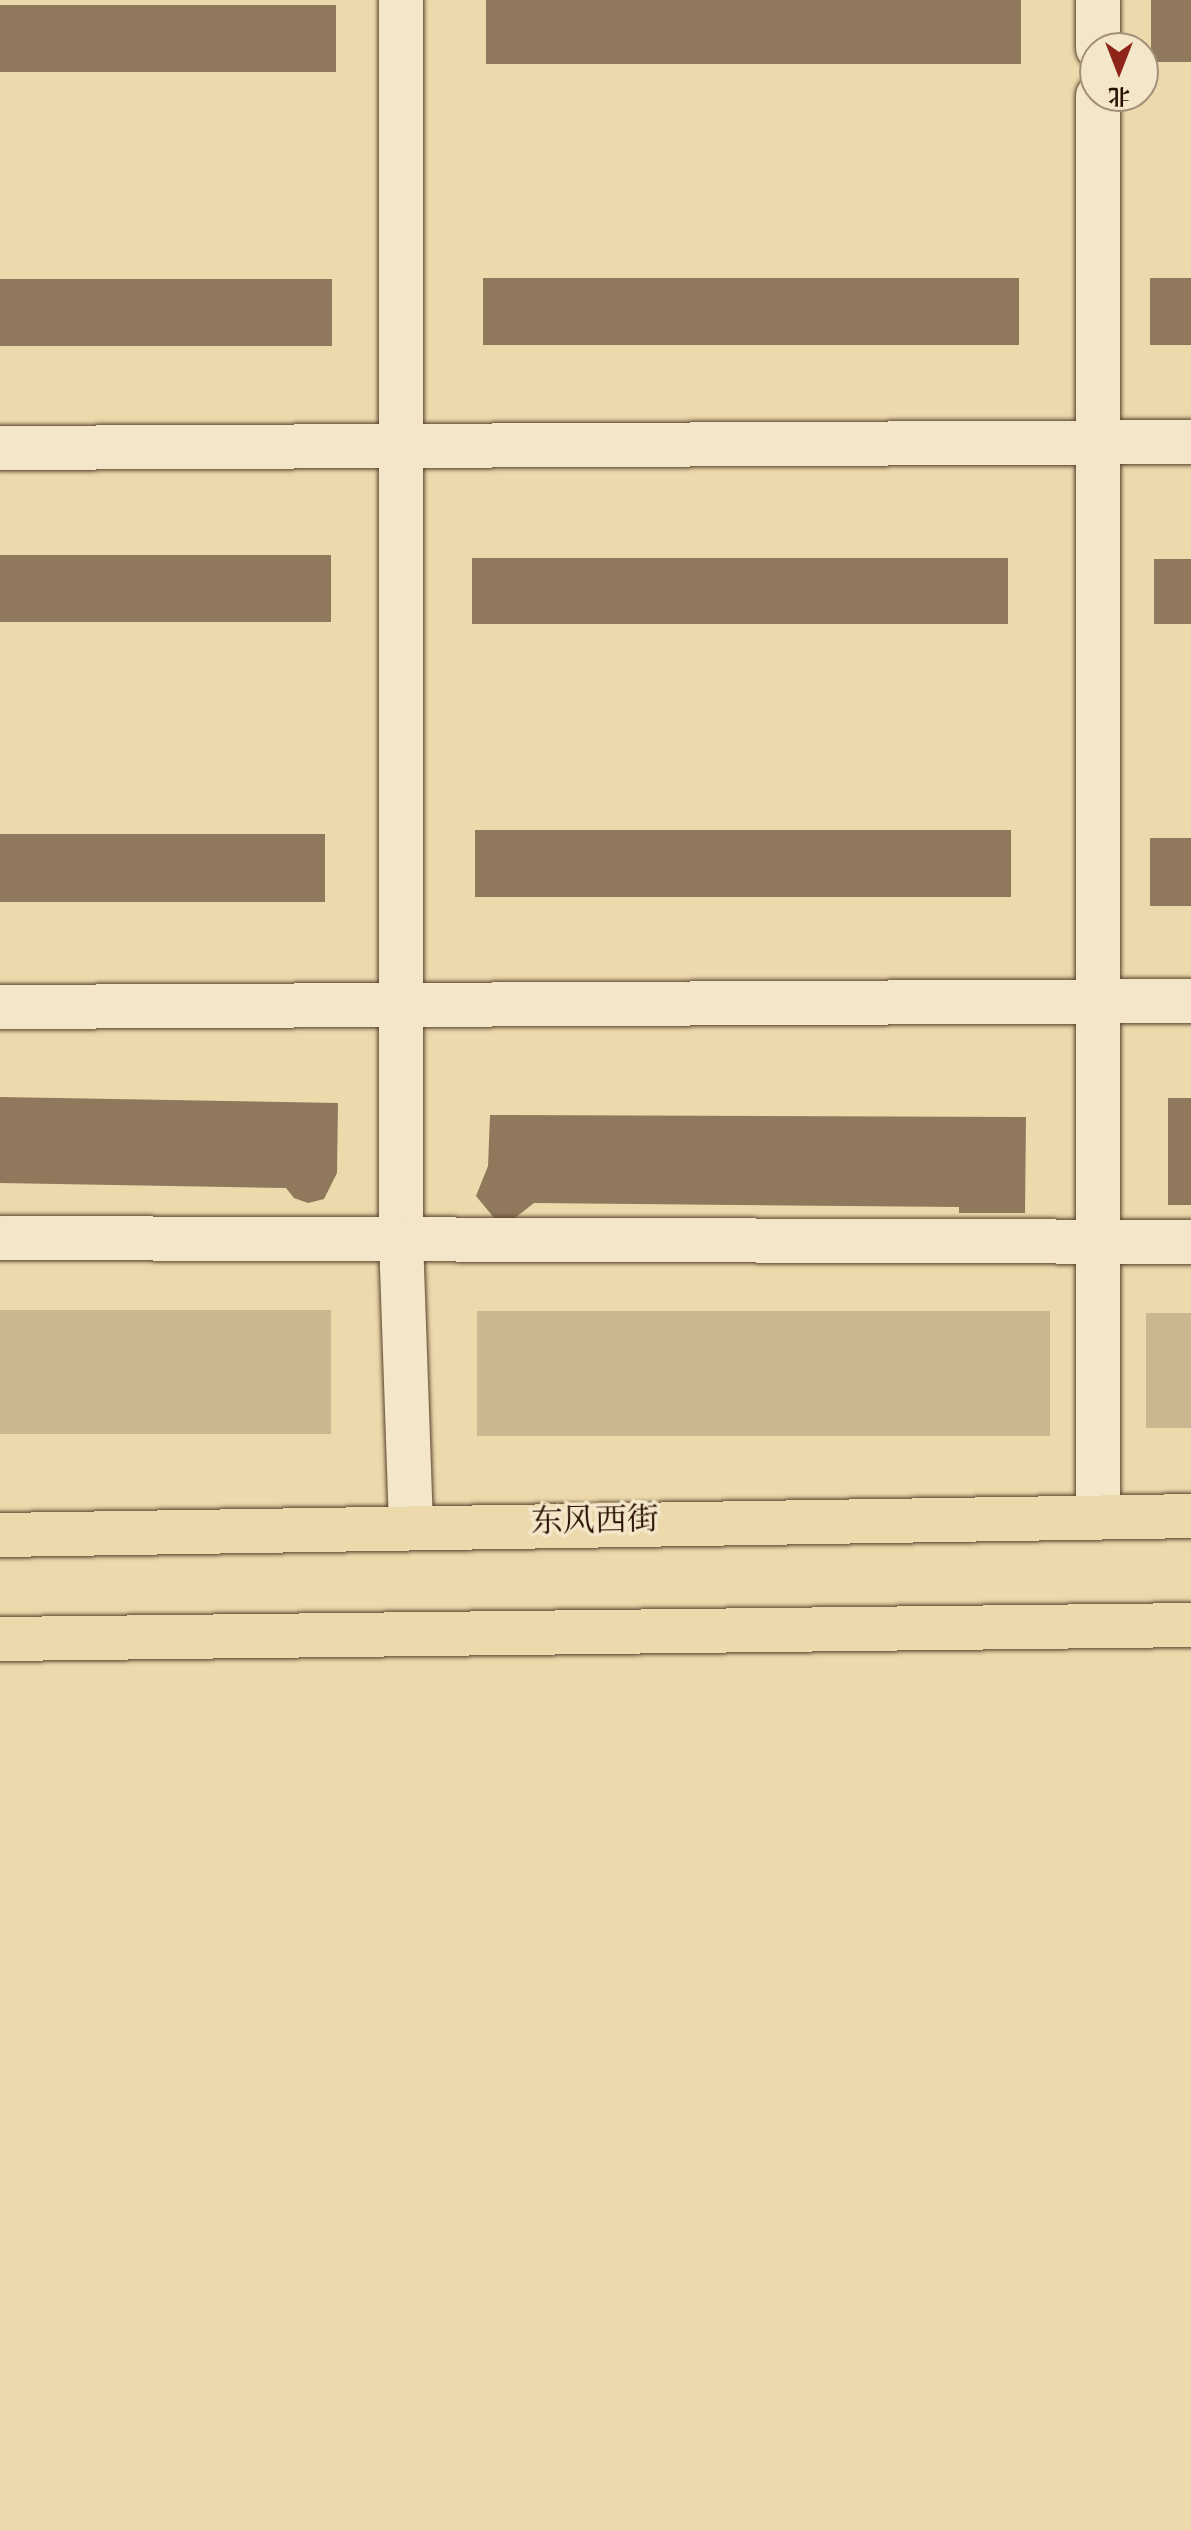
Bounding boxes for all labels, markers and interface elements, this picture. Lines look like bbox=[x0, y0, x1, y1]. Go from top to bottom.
north arrow bbox=[1079, 32, 1159, 112]
text: 北 bbox=[1108, 79, 1130, 110]
street label: 东风西街 bbox=[531, 1503, 659, 1543]

